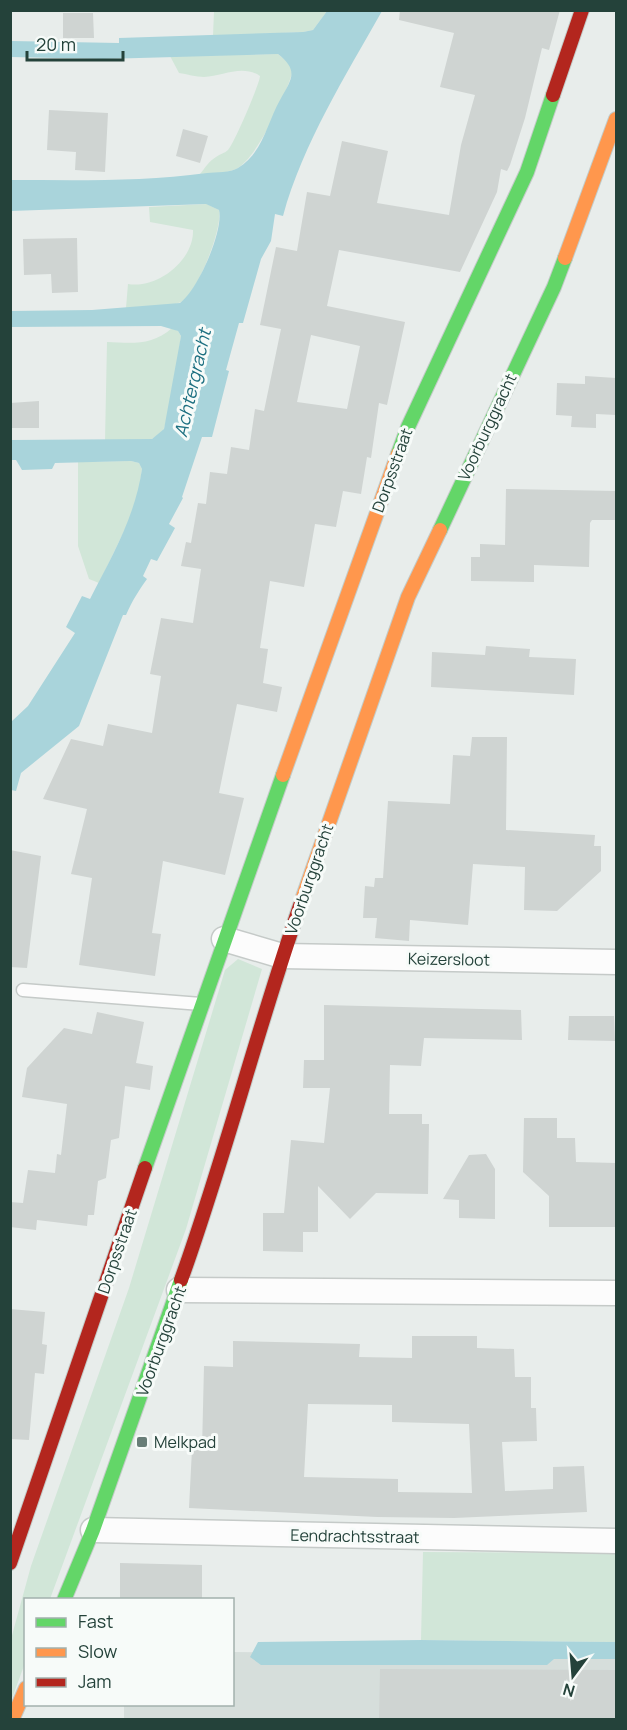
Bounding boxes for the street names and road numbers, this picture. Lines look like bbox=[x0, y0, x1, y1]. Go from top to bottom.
street label: Voorburggracht bbox=[453, 370, 521, 484]
street label: Dorpsstraat bbox=[367, 425, 417, 515]
street label: Voorburggracht bbox=[280, 821, 338, 937]
street label: Keizersloot bbox=[408, 947, 490, 971]
street label: Dorpsstraat bbox=[92, 1206, 142, 1296]
street label: Voorburggracht bbox=[131, 1283, 191, 1399]
street label: Eendrachtsstraat bbox=[290, 1524, 420, 1548]

